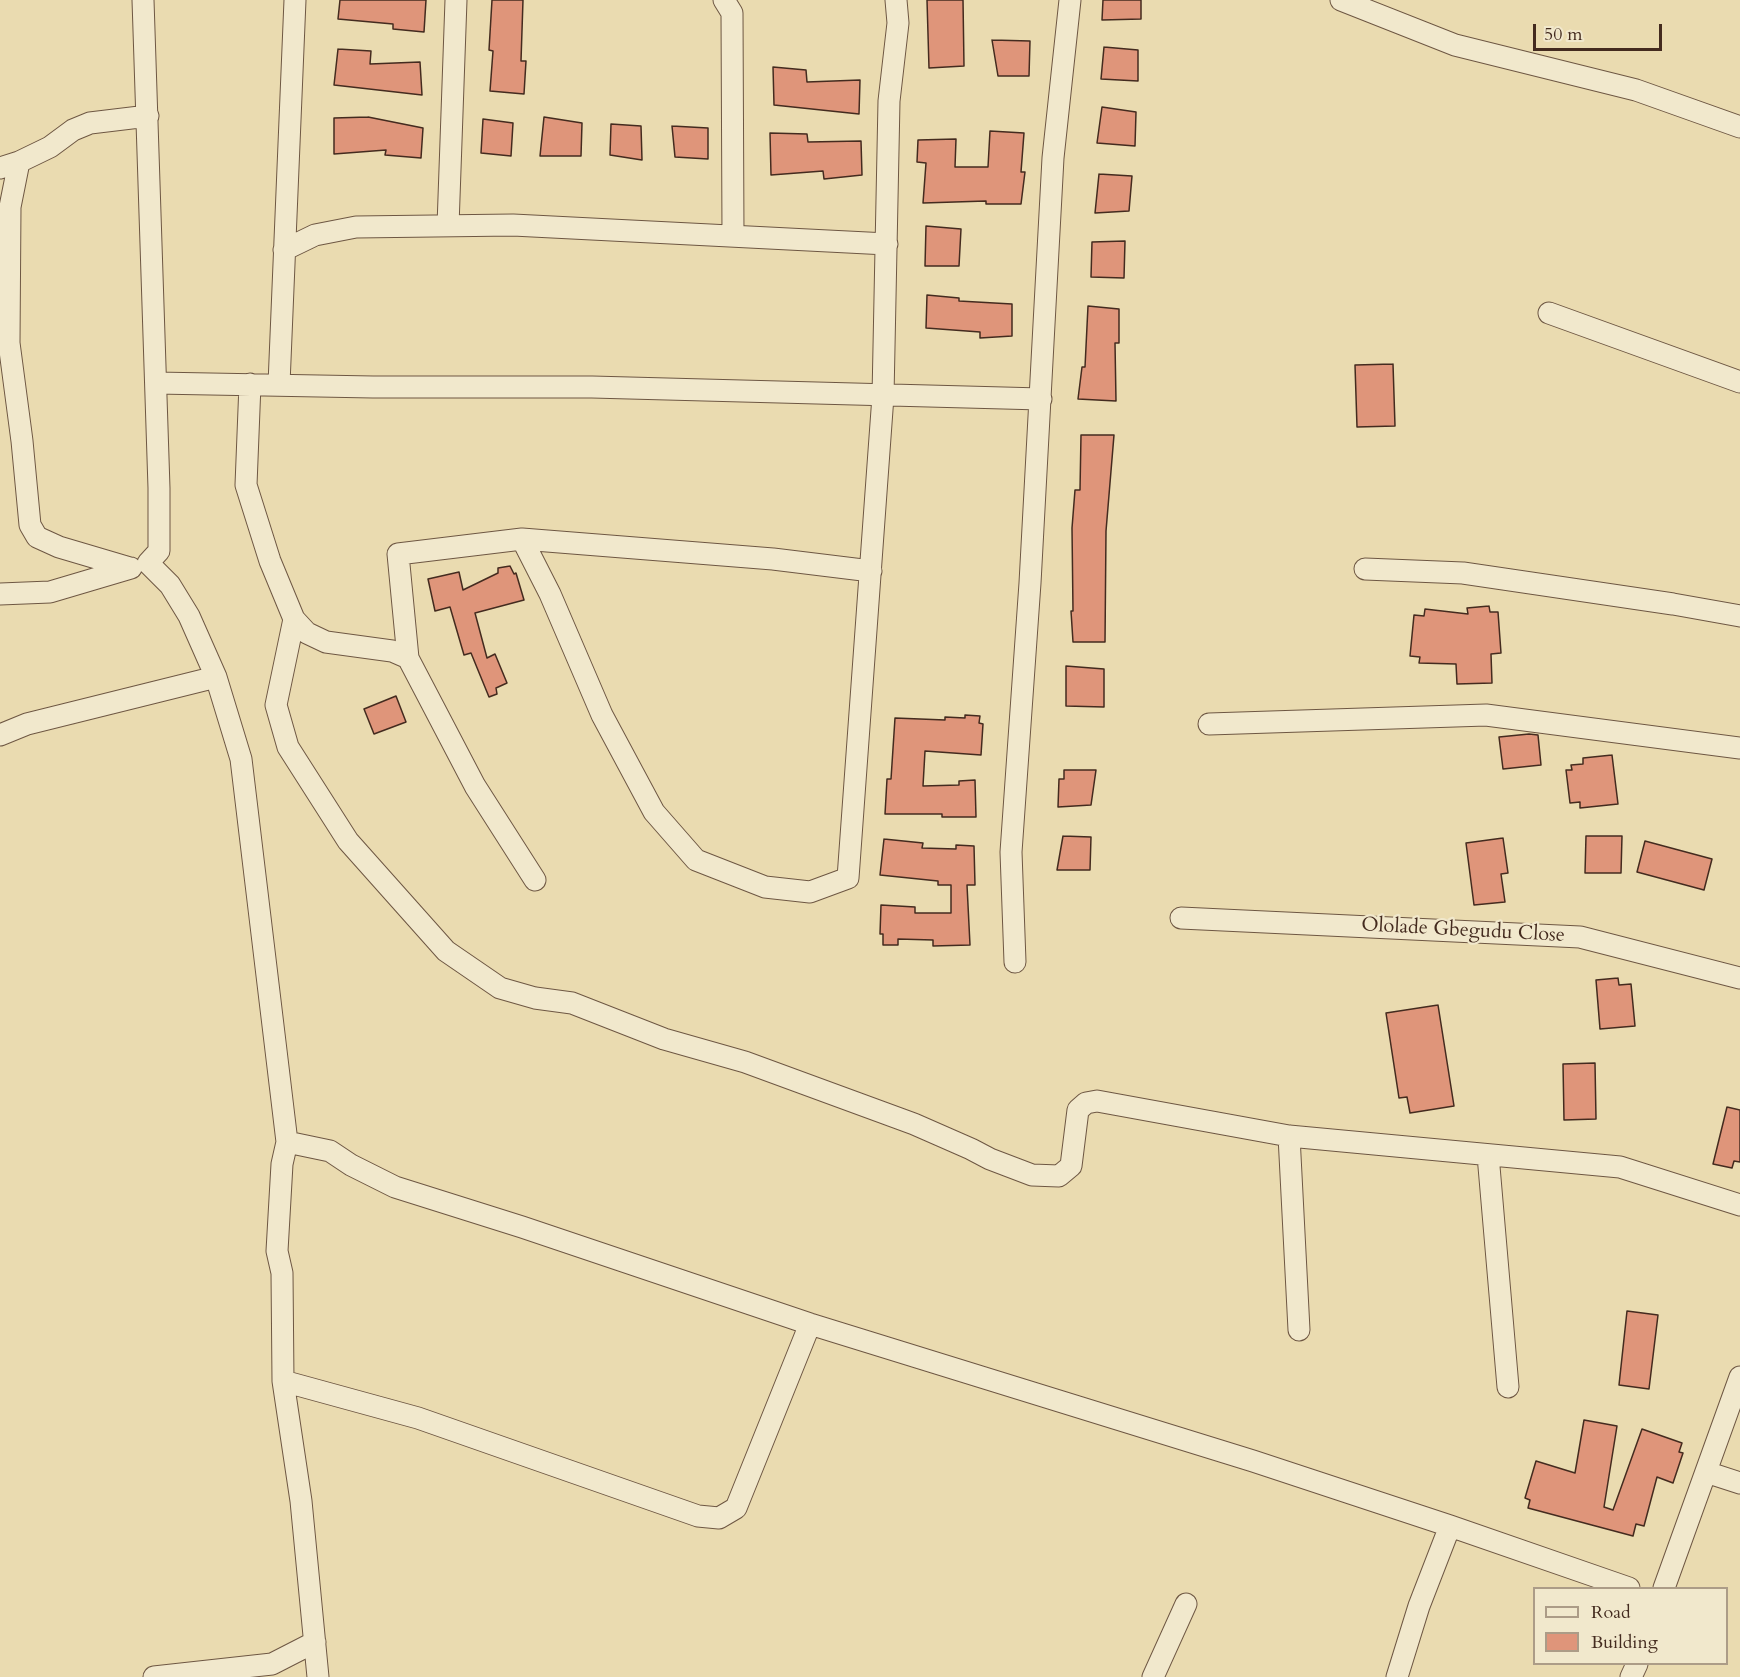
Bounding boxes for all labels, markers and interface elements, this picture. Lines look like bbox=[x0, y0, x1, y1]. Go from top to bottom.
scale bar bbox=[1536, 12, 1665, 50]
text: 50 m bbox=[1544, 22, 1583, 47]
street label: Ololade Gbegudu Close bbox=[1361, 914, 1565, 948]
legend bbox=[1533, 1587, 1728, 1665]
text: Road bbox=[1591, 1600, 1631, 1625]
text: Building bbox=[1591, 1630, 1658, 1655]

